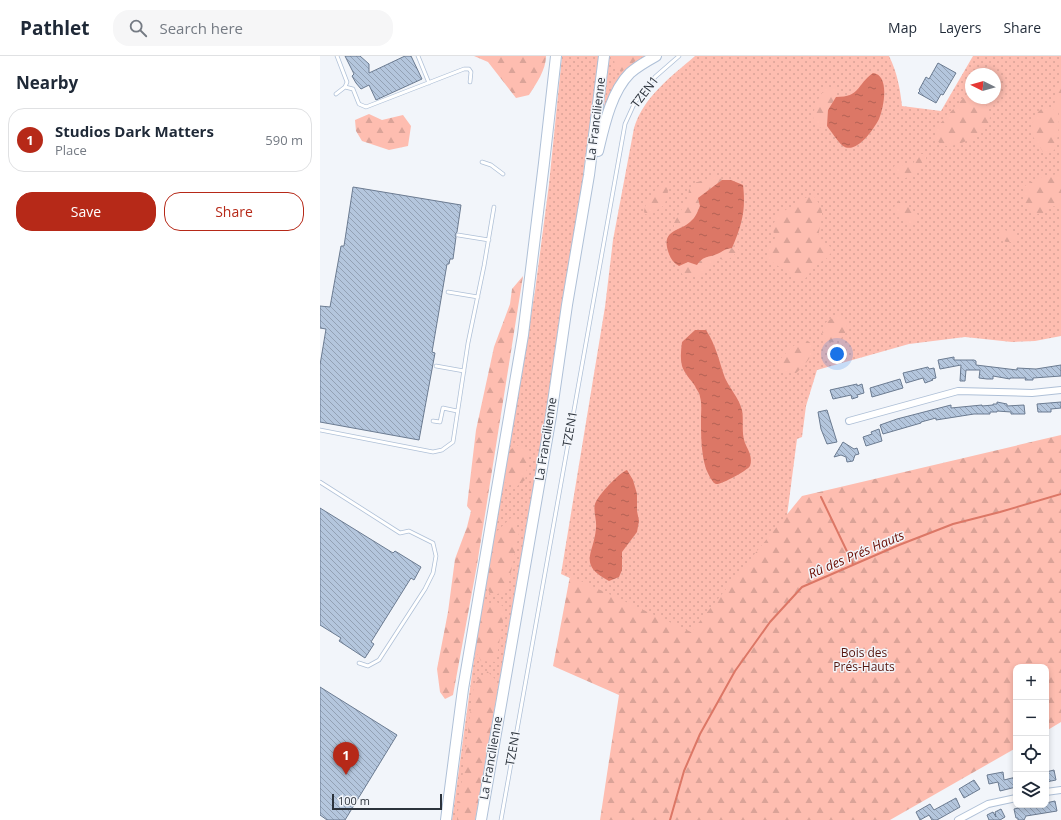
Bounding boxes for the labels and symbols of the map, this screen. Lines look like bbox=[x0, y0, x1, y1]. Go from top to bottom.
north arrow bbox=[965, 68, 1001, 104]
street label: TZEN1 bbox=[627, 72, 662, 111]
street label: La Francilienne bbox=[582, 76, 609, 162]
your location bbox=[827, 344, 847, 364]
street label: La Francilienne bbox=[531, 396, 561, 482]
street label: TZEN1 bbox=[558, 410, 581, 448]
water label: Rû des Prés Hauts bbox=[805, 525, 907, 582]
park label: Bois des Prés-Hauts bbox=[833, 644, 895, 675]
street label: La Francilienne bbox=[475, 715, 506, 801]
street label: TZEN1 bbox=[501, 729, 524, 767]
pin: 1 bbox=[333, 742, 359, 775]
scale bar bbox=[332, 792, 442, 811]

